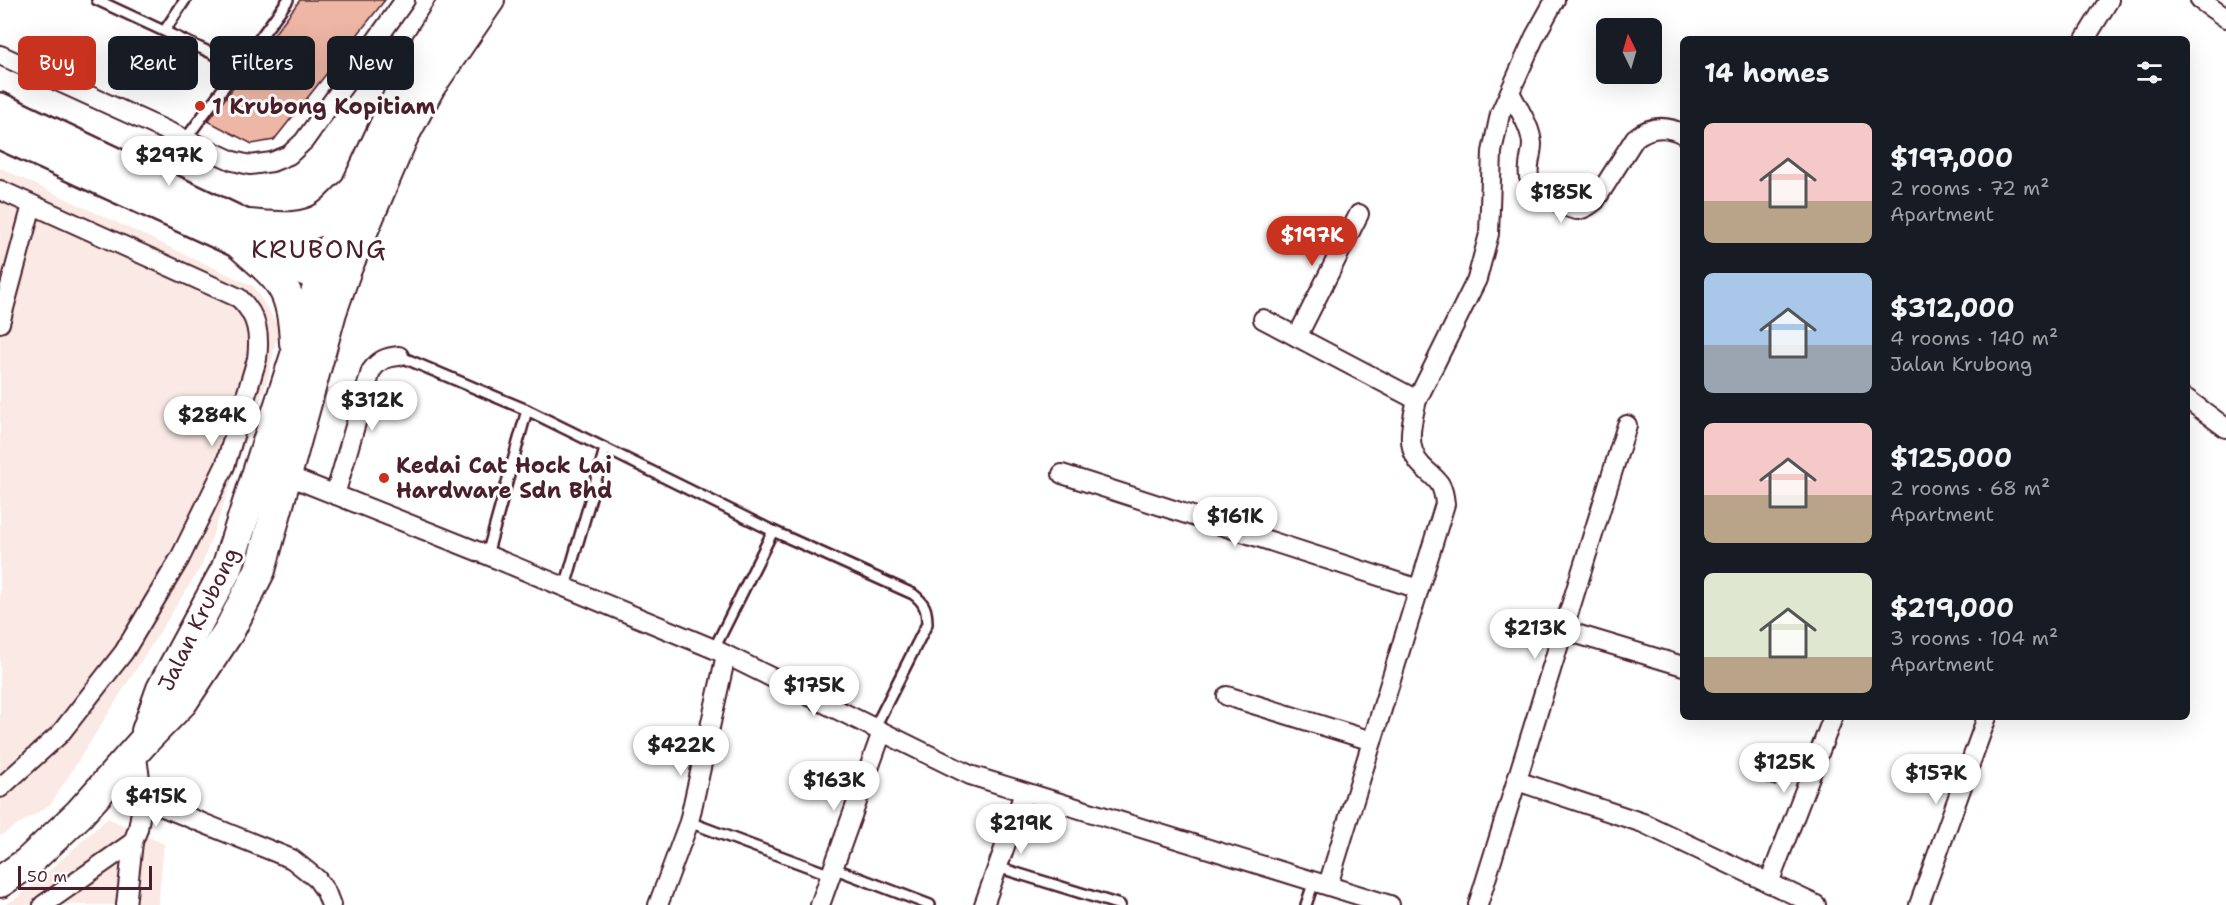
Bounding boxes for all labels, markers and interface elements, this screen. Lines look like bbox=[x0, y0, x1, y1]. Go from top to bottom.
north arrow bbox=[1596, 18, 1662, 84]
map controls bbox=[1596, 18, 1662, 84]
chip: Buy bbox=[18, 36, 96, 90]
chip: Rent bbox=[108, 36, 198, 90]
chip: Filters bbox=[210, 36, 315, 90]
chip: New bbox=[327, 36, 414, 90]
text: 14 homes bbox=[1704, 55, 1830, 90]
icon: filters bbox=[2133, 56, 2166, 89]
place label: 1 Krubong Kopitiam bbox=[212, 92, 436, 121]
marker: 1 Krubong Kopitiam bbox=[193, 99, 207, 113]
pin: $297K bbox=[127, 136, 211, 187]
text: $197,000 bbox=[1890, 140, 2013, 175]
text: $297K bbox=[135, 142, 203, 168]
icon: home bbox=[1752, 147, 1824, 219]
pin: $185K bbox=[1519, 173, 1603, 224]
text: 2 rooms · 72 m² bbox=[1890, 175, 2049, 201]
text: $185K bbox=[1530, 179, 1592, 205]
text: Apartment bbox=[1890, 201, 1994, 227]
pin: $197K bbox=[1270, 216, 1354, 267]
text: $197K bbox=[1280, 222, 1344, 248]
district label: KRUBONG bbox=[251, 231, 387, 266]
text: $312,000 bbox=[1890, 290, 2015, 325]
icon: home bbox=[1752, 297, 1824, 369]
text: 4 rooms · 140 m² bbox=[1890, 325, 2058, 351]
text: Jalan Krubong bbox=[1890, 351, 2032, 377]
pin: $312K bbox=[330, 381, 414, 432]
text: $312K bbox=[341, 387, 403, 413]
pin: $284K bbox=[170, 396, 254, 447]
text: $284K bbox=[178, 402, 246, 428]
text: $125,000 bbox=[1890, 440, 2012, 475]
icon: home bbox=[1752, 447, 1824, 519]
place label: Kedai Cat Hock Lai Hardware Sdn Bhd bbox=[396, 451, 612, 505]
marker: Kedai Cat Hock Lai Hardware Sdn Bhd bbox=[377, 471, 391, 485]
text: 2 rooms · 68 m² bbox=[1890, 475, 2050, 501]
pin: $161K bbox=[1193, 497, 1277, 548]
text: Apartment bbox=[1890, 501, 1994, 527]
text: $161K bbox=[1207, 503, 1263, 529]
street label: Jalan Krubong bbox=[151, 543, 246, 696]
text: $219,000 bbox=[1890, 590, 2014, 625]
icon: home bbox=[1752, 597, 1824, 669]
pin: $213K bbox=[1493, 609, 1577, 660]
text: $213K bbox=[1504, 615, 1566, 641]
text: 3 rooms · 104 m² bbox=[1890, 625, 2058, 651]
text: Apartment bbox=[1890, 651, 1994, 677]
pin: $175K bbox=[772, 666, 856, 717]
text: $175K bbox=[783, 672, 845, 698]
pin: $422K bbox=[639, 726, 723, 777]
text: $422K bbox=[647, 732, 715, 758]
pin: $125K bbox=[1742, 743, 1826, 794]
text: $125K bbox=[1753, 749, 1815, 775]
pin: $157K bbox=[1894, 754, 1978, 805]
text: $157K bbox=[1905, 760, 1967, 786]
pin: $163K bbox=[792, 761, 876, 812]
text: $163K bbox=[803, 767, 865, 793]
pin: $415K bbox=[114, 777, 198, 828]
text: $415K bbox=[125, 783, 187, 809]
pin: $219K bbox=[979, 804, 1063, 855]
text: $219K bbox=[990, 810, 1052, 836]
scale bar bbox=[18, 863, 152, 890]
text: 50 m bbox=[27, 866, 67, 887]

